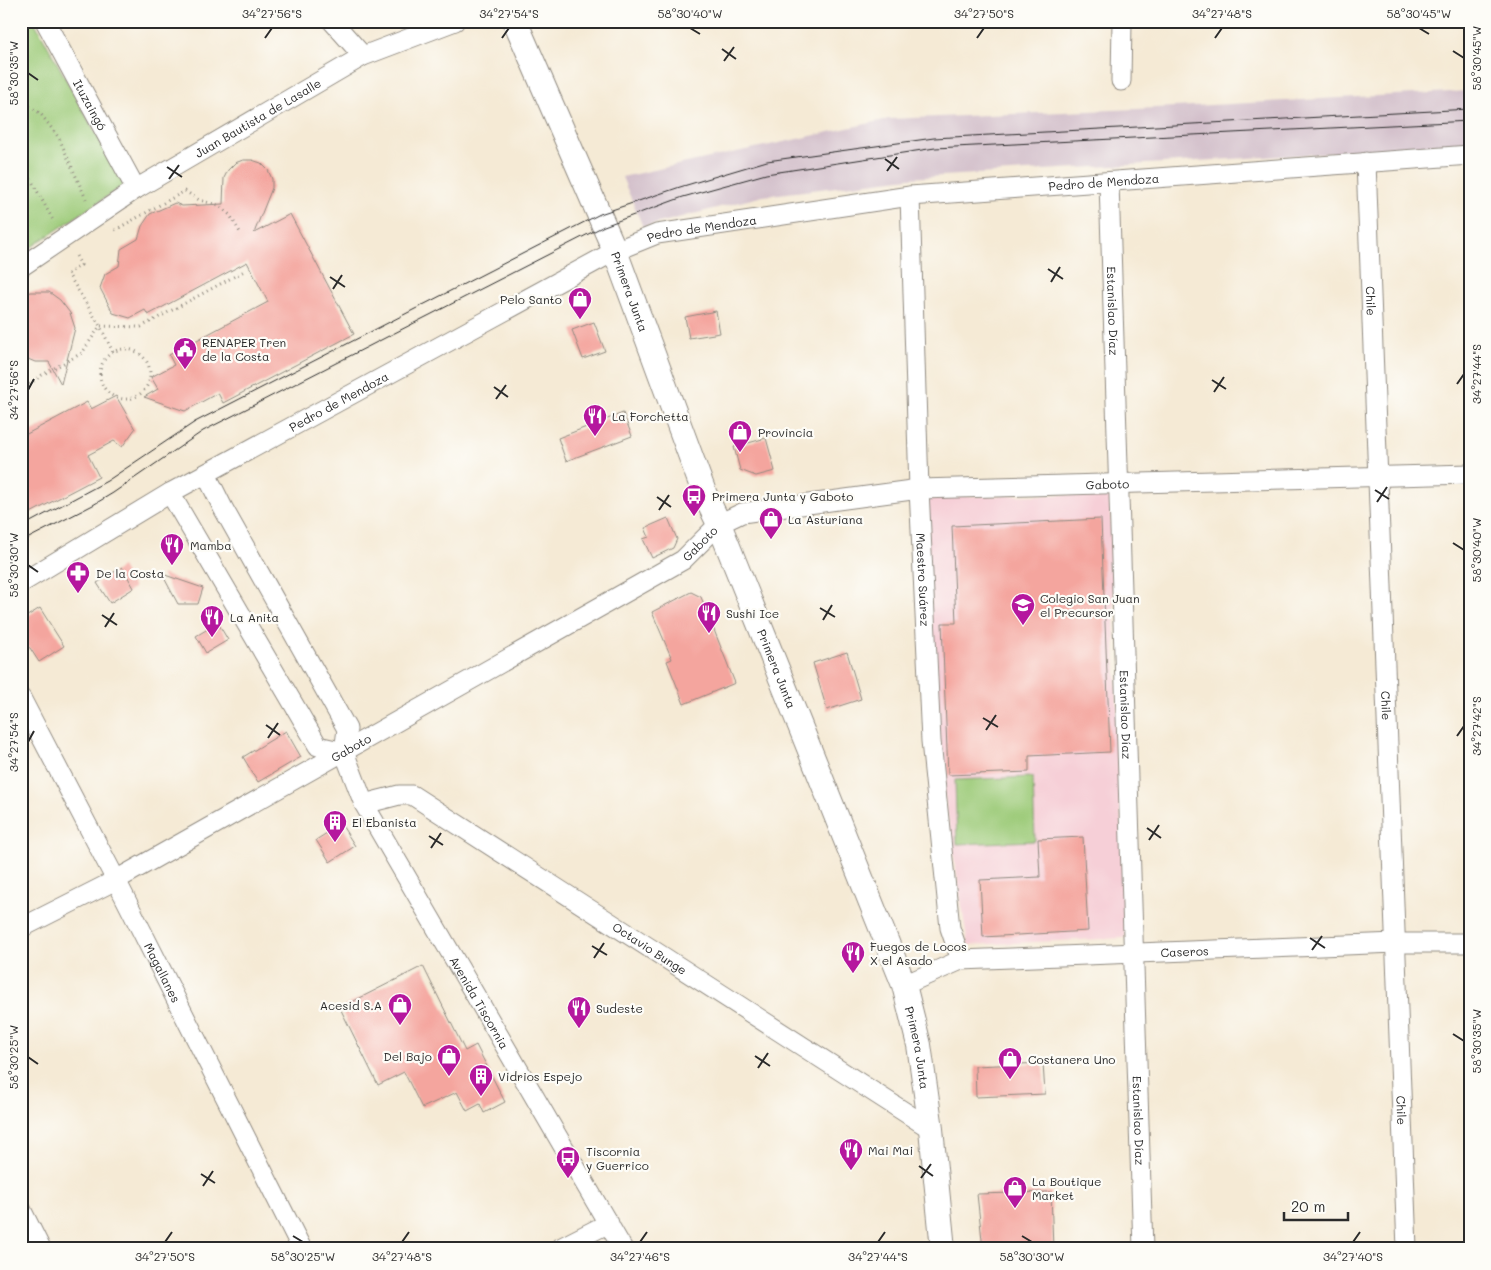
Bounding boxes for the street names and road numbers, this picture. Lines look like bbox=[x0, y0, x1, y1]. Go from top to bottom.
street label: Juan Bautista de Lasalle bbox=[192, 75, 324, 161]
street label: Ituzaingó bbox=[70, 76, 111, 133]
street label: Pedro de Mendoza bbox=[1048, 170, 1160, 194]
street label: Pedro de Mendoza bbox=[644, 211, 758, 245]
street label: Primera Junta bbox=[608, 249, 652, 334]
street label: Estanislao Díaz bbox=[1104, 266, 1123, 356]
street label: Chile bbox=[1363, 286, 1380, 316]
street label: Pedro de Mendoza bbox=[286, 368, 391, 435]
street label: Gaboto bbox=[1085, 475, 1129, 492]
street label: Gaboto bbox=[679, 522, 721, 564]
street label: Maestro Suárez bbox=[913, 533, 934, 627]
street label: Primera Junta bbox=[754, 627, 800, 711]
street label: Estanislao Díaz bbox=[1117, 670, 1135, 760]
street label: Chile bbox=[1378, 691, 1395, 721]
street label: Gaboto bbox=[328, 730, 374, 765]
street label: Octavio Bunge bbox=[610, 918, 690, 978]
street label: Magallanes bbox=[141, 940, 185, 1005]
street label: Caseros bbox=[1160, 942, 1209, 960]
street label: Avenida Tiscornia bbox=[446, 953, 513, 1052]
street label: Primera Junta bbox=[902, 1005, 933, 1090]
street label: Estanislao Díaz bbox=[1129, 1076, 1148, 1166]
street label: Chile bbox=[1393, 1095, 1410, 1125]

